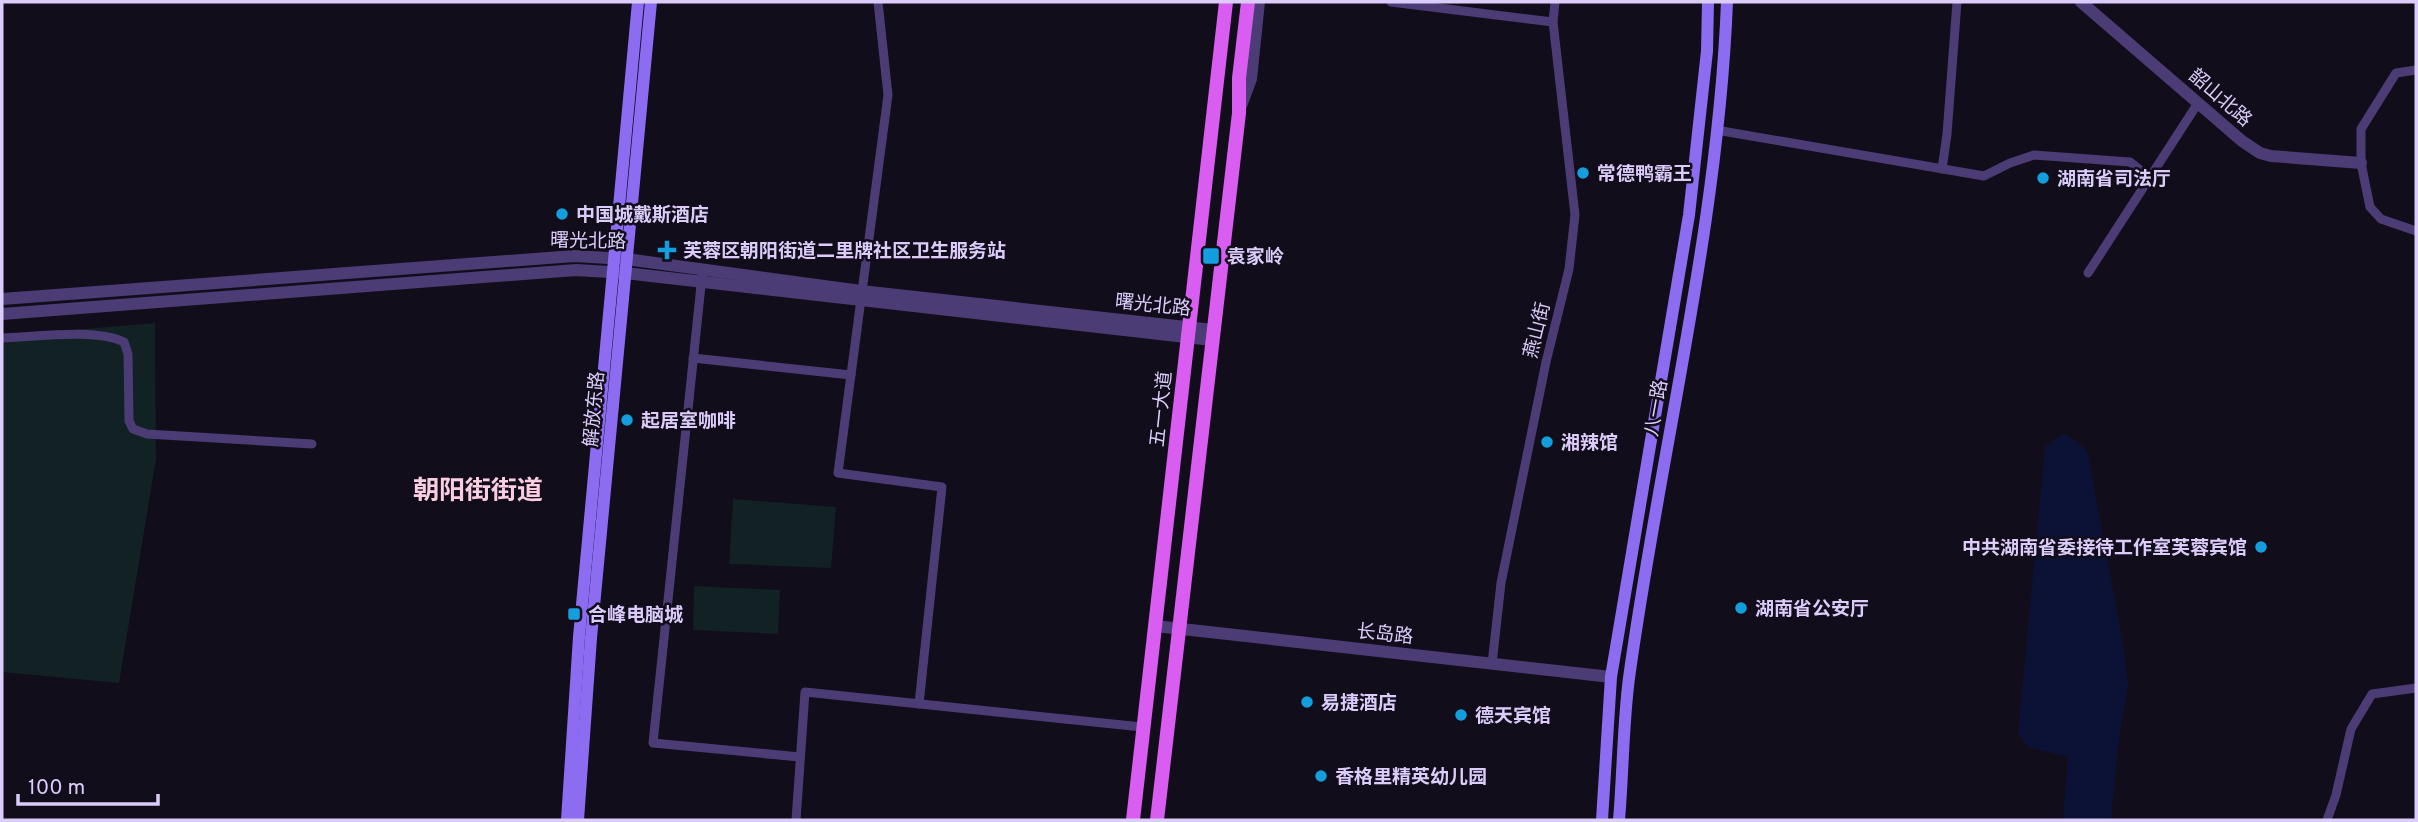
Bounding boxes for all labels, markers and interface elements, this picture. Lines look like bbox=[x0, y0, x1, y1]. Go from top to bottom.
street label: 韶山北路 bbox=[2183, 65, 2256, 133]
place label: 常德鸭霸王 bbox=[1597, 163, 1692, 187]
marker: 常德鸭霸王 bbox=[1575, 165, 1591, 181]
place label: 湖南省司法厅 bbox=[2057, 168, 2171, 192]
marker: 湖南省司法厅 bbox=[2035, 170, 2051, 186]
place label: 中国城戴斯酒店 bbox=[576, 204, 709, 228]
marker: 中国城戴斯酒店 bbox=[554, 206, 570, 222]
street label: 曙光北路 bbox=[550, 229, 626, 255]
marker: 芙蓉区朝阳街道二里牌社区卫生服务站 bbox=[657, 240, 677, 260]
place label: 芙蓉区朝阳街道二里牌社区卫生服务站 bbox=[683, 240, 1006, 264]
marker: 袁家岭 bbox=[1201, 246, 1221, 266]
place label: 袁家岭 bbox=[1227, 246, 1284, 270]
street label: 曙光北路 bbox=[1114, 290, 1192, 322]
street label: 燕山街 bbox=[1519, 300, 1556, 361]
street label: 解放东路 bbox=[580, 370, 610, 448]
street label: 五一大道 bbox=[1146, 370, 1178, 448]
street label: 八一路 bbox=[1640, 378, 1674, 439]
place label: 起居室咖啡 bbox=[641, 410, 736, 434]
marker: 起居室咖啡 bbox=[619, 412, 635, 428]
place label: 湘辣馆 bbox=[1561, 432, 1618, 456]
marker: 湘辣馆 bbox=[1539, 434, 1555, 450]
district label: 朝阳街街道 bbox=[413, 476, 543, 509]
place label: 中共湖南省委接待工作室芙蓉宾馆 bbox=[1962, 537, 2247, 561]
marker: 中共湖南省委接待工作室芙蓉宾馆 bbox=[2253, 539, 2269, 555]
place label: 湖南省公安厅 bbox=[1755, 598, 1869, 622]
marker: 湖南省公安厅 bbox=[1733, 600, 1749, 616]
place label: 合峰电脑城 bbox=[588, 604, 683, 628]
marker: 合峰电脑城 bbox=[566, 606, 582, 622]
street label: 长岛路 bbox=[1355, 620, 1414, 650]
place label: 易捷酒店 bbox=[1321, 692, 1397, 716]
marker: 易捷酒店 bbox=[1299, 694, 1315, 710]
place label: 德天宾馆 bbox=[1475, 705, 1551, 729]
marker: 德天宾馆 bbox=[1453, 707, 1469, 723]
scale bar bbox=[18, 762, 158, 806]
place label: 香格里精英幼儿园 bbox=[1335, 766, 1487, 790]
marker: 香格里精英幼儿园 bbox=[1313, 768, 1329, 784]
text: 100 m bbox=[28, 775, 85, 802]

